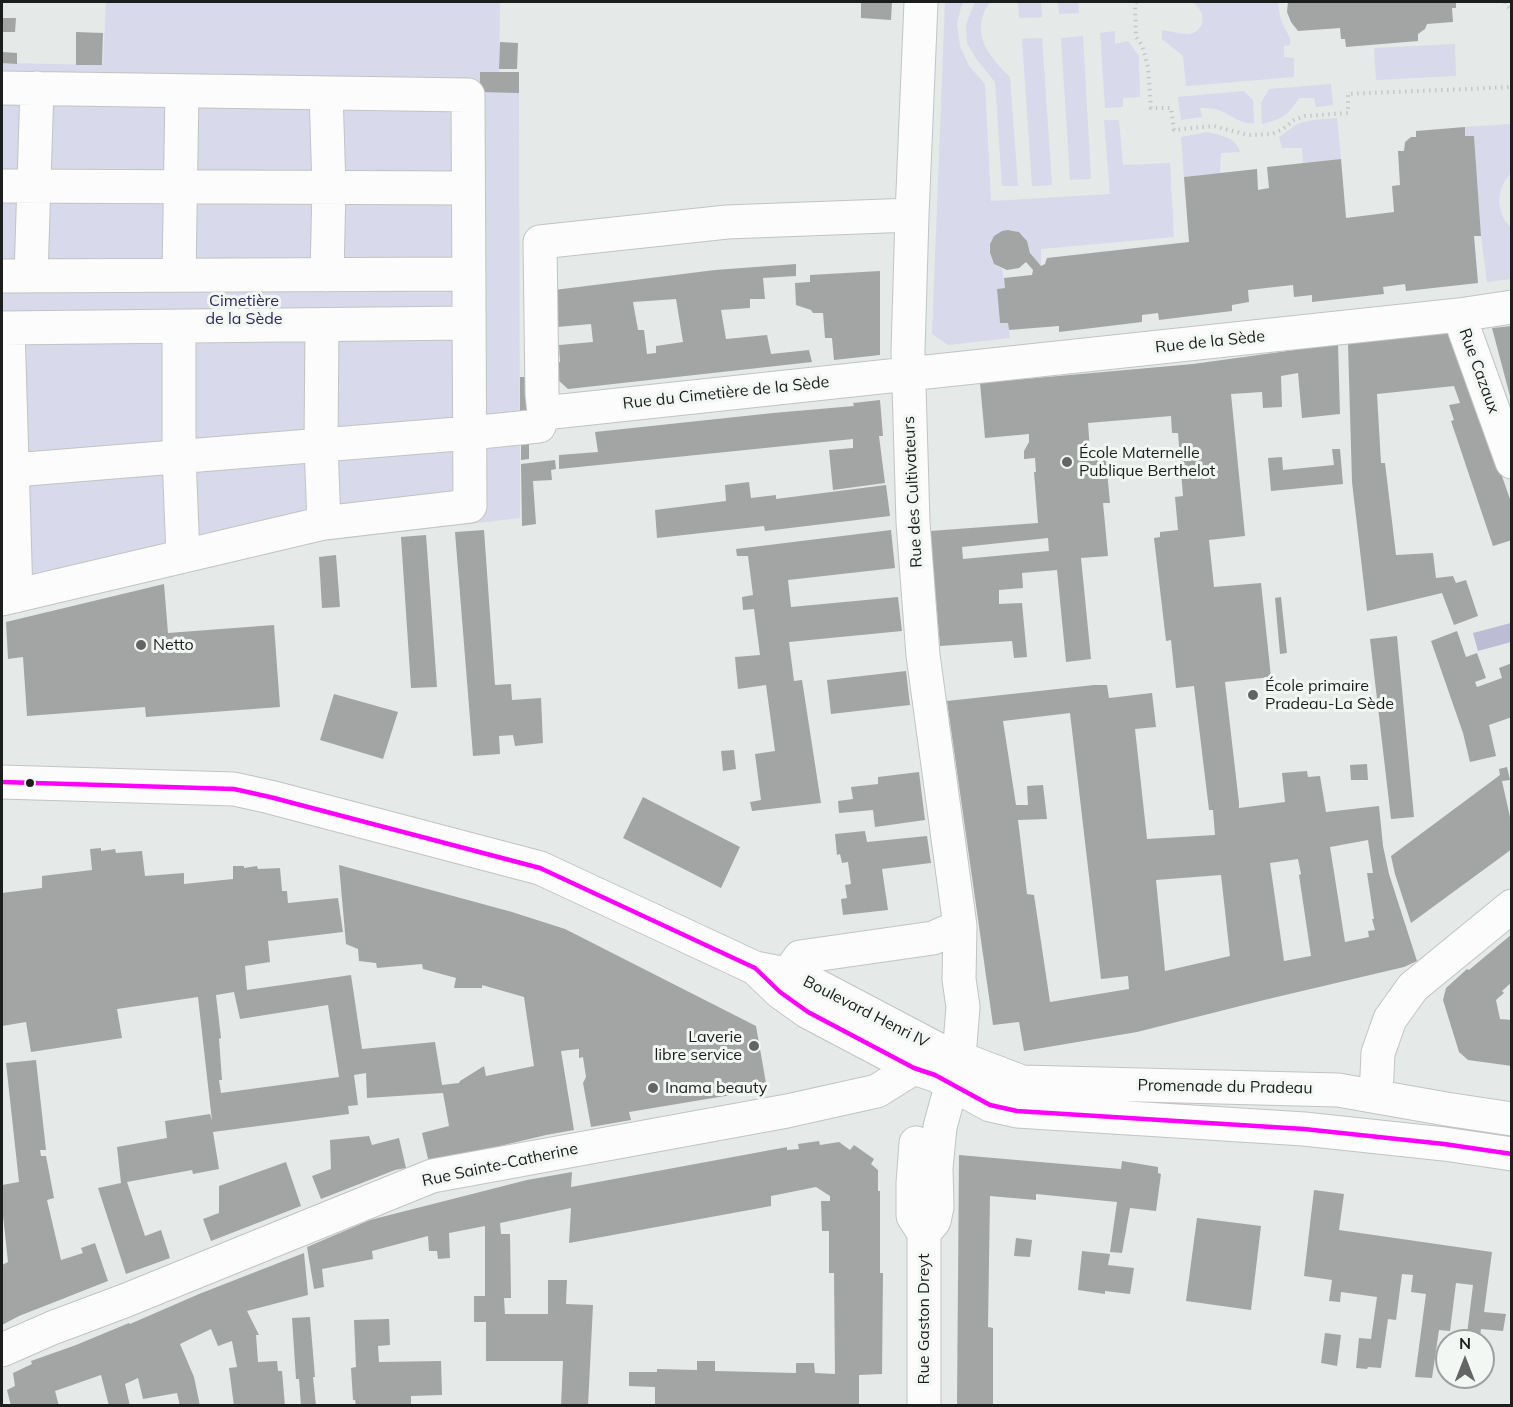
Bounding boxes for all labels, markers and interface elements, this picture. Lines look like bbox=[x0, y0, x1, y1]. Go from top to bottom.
park label: Cimetière de la Sède bbox=[205, 291, 283, 329]
street label: Rue Cazaux bbox=[1455, 326, 1503, 416]
street label: Rue de la Sède bbox=[1154, 327, 1266, 357]
street label: Rue du Cimetière de la Sède bbox=[622, 373, 830, 413]
street label: Rue des Cultivateurs bbox=[899, 416, 927, 568]
place label: École Maternelle Publique Berthelot bbox=[1079, 443, 1215, 481]
marker: École Maternelle Publique Berthelot bbox=[1060, 455, 1074, 469]
place label: Netto bbox=[153, 635, 194, 655]
marker: Netto bbox=[134, 638, 148, 652]
place label: École primaire Pradeau-La Sède bbox=[1265, 676, 1394, 714]
marker: École primaire Pradeau-La Sède bbox=[1246, 688, 1260, 702]
unlabelled marker bbox=[24, 777, 36, 789]
street label: Boulevard Henri IV bbox=[800, 972, 932, 1052]
place label: Laverie libre service bbox=[655, 1027, 742, 1065]
marker: Laverie libre service bbox=[747, 1039, 761, 1053]
street label: Promenade du Pradeau bbox=[1137, 1076, 1313, 1098]
place label: Inama beauty bbox=[665, 1078, 767, 1098]
marker: Inama beauty bbox=[646, 1081, 660, 1095]
street label: Rue Sainte-Catherine bbox=[420, 1139, 580, 1191]
street label: Rue Gaston Dreyt bbox=[914, 1253, 934, 1385]
north arrow bbox=[1435, 1329, 1495, 1389]
text: N bbox=[1459, 1333, 1471, 1353]

